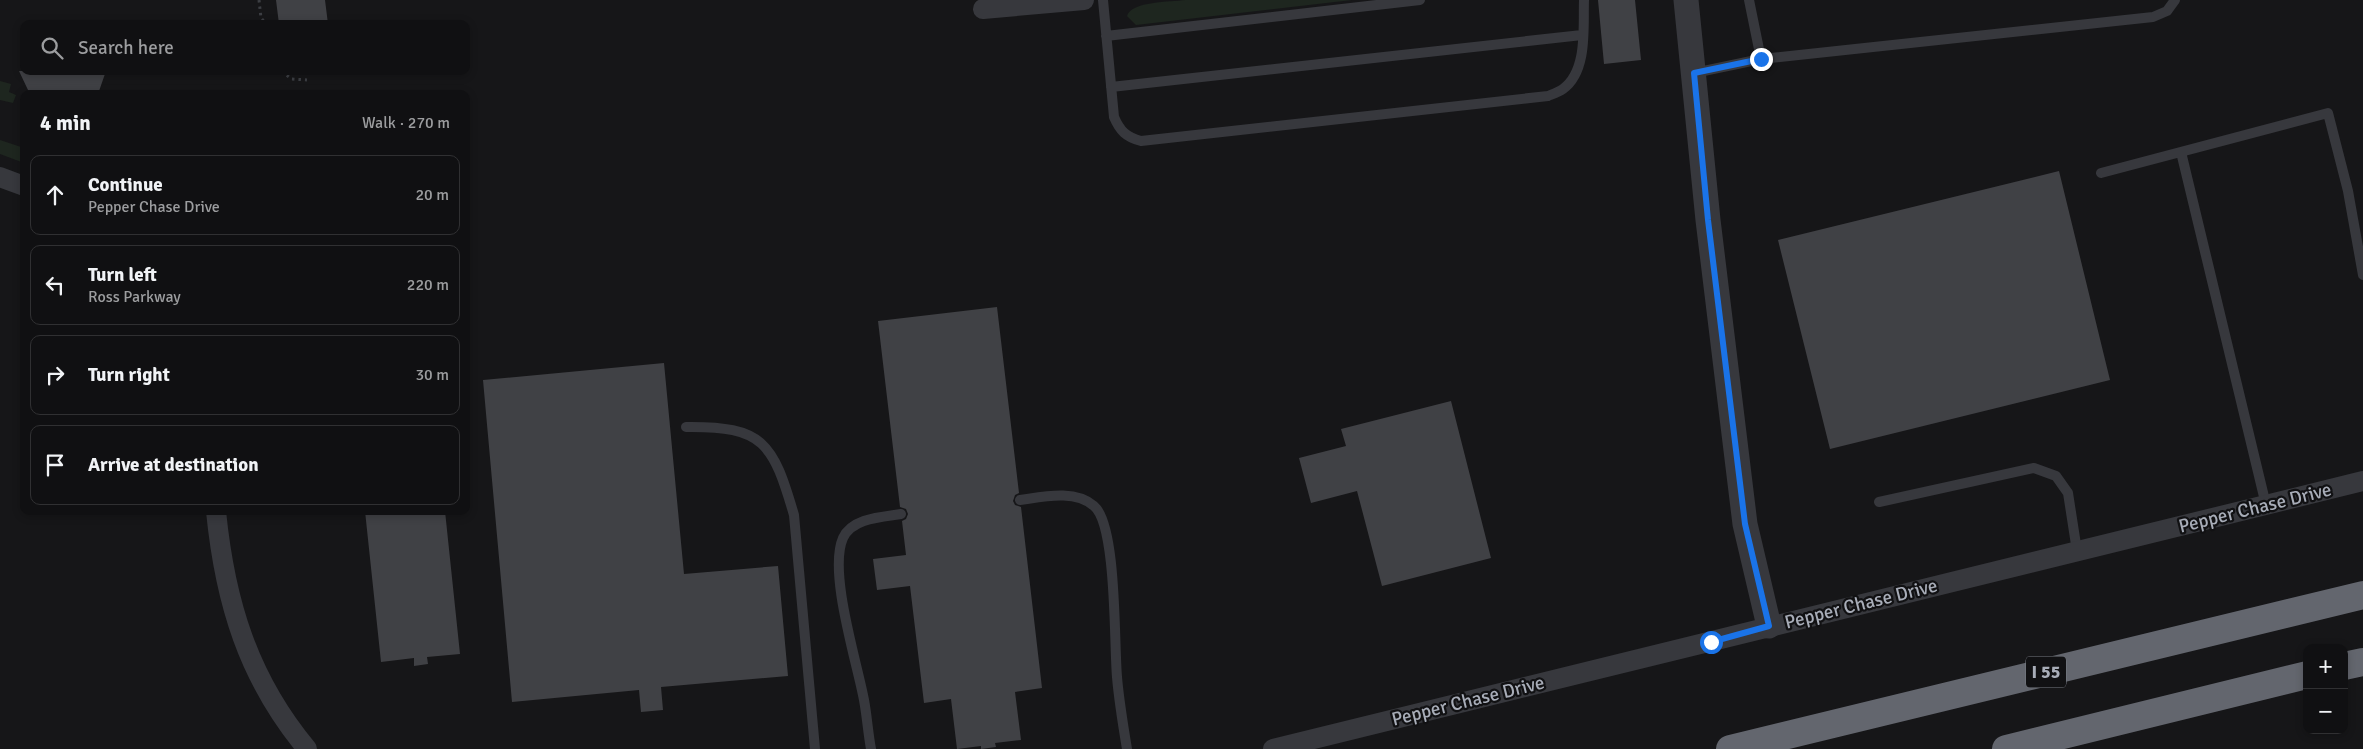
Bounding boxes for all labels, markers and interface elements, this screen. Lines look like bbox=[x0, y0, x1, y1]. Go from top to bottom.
search box bbox=[20, 20, 470, 75]
icon: search bbox=[38, 34, 66, 62]
text: Search here bbox=[78, 36, 174, 60]
route end bbox=[1750, 48, 1773, 71]
text: 4 min bbox=[40, 110, 91, 136]
text: Walk · 270 m bbox=[362, 113, 450, 133]
text: Continue bbox=[88, 173, 163, 197]
icon: ahead bbox=[41, 181, 69, 209]
text: 20 m bbox=[415, 185, 449, 205]
text: Pepper Chase Drive bbox=[88, 197, 220, 217]
text: Turn left bbox=[88, 263, 157, 287]
icon: left bbox=[41, 271, 69, 299]
text: 220 m bbox=[407, 275, 449, 295]
text: Ross Parkway bbox=[88, 287, 181, 307]
icon: right bbox=[41, 361, 69, 389]
text: Turn right bbox=[88, 363, 170, 387]
text: 30 m bbox=[415, 365, 449, 385]
icon: arrive bbox=[41, 451, 69, 479]
text: Arrive at destination bbox=[88, 453, 259, 477]
street label: Pepper Chase Drive bbox=[2176, 477, 2334, 539]
street label: Pepper Chase Drive bbox=[1782, 573, 1940, 635]
route start bbox=[1700, 631, 1723, 654]
map controls bbox=[2303, 644, 2348, 734]
button: + bbox=[2303, 644, 2348, 689]
road number: I 55 bbox=[2026, 656, 2066, 688]
street label: Pepper Chase Drive bbox=[1389, 670, 1547, 732]
button: − bbox=[2303, 689, 2348, 734]

